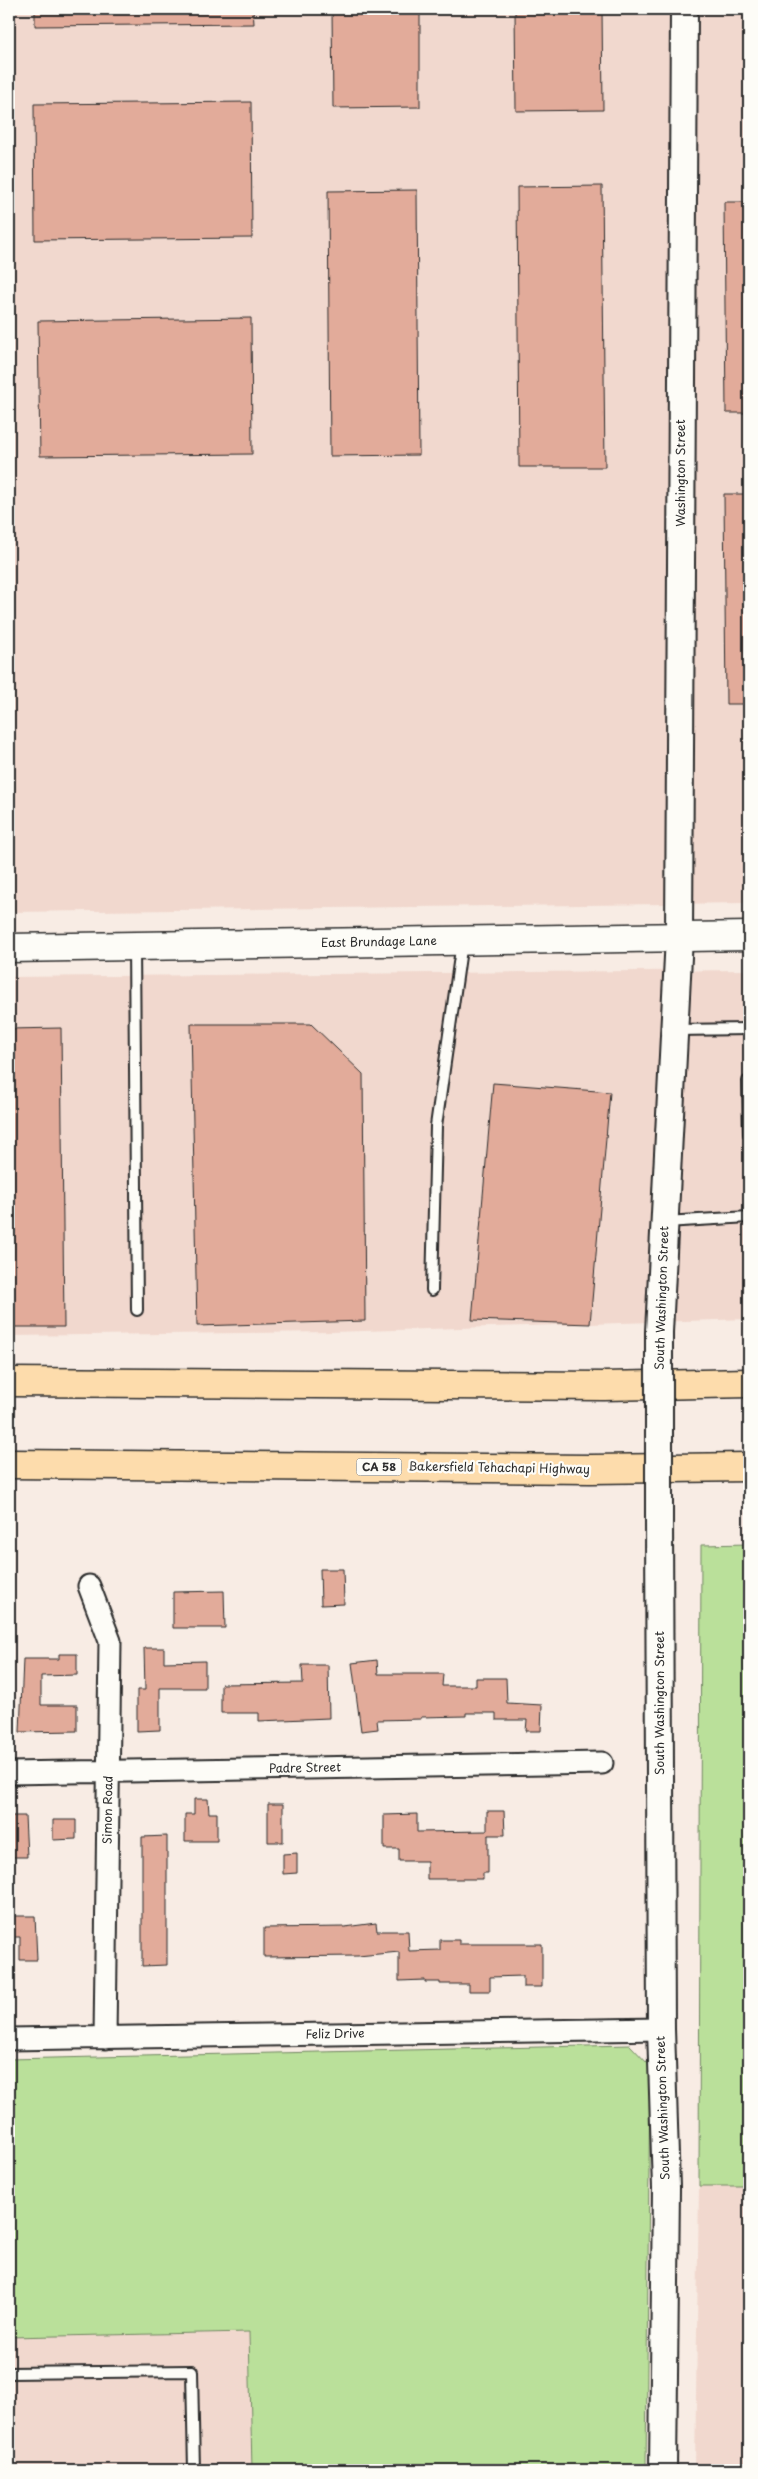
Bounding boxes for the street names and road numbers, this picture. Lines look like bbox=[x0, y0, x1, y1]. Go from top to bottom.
street label: Washington Street bbox=[671, 419, 689, 527]
street label: East Brundage Lane bbox=[321, 931, 438, 951]
street label: South Washington Street bbox=[649, 1226, 673, 1370]
street label: Bakersfield Tehachapi Highway bbox=[408, 1456, 590, 1478]
road number: CA 58 bbox=[356, 1458, 402, 1475]
street label: South Washington Street bbox=[650, 1631, 668, 1775]
street label: Padre Street bbox=[269, 1757, 341, 1777]
street label: Simon Road bbox=[97, 1776, 117, 1844]
street label: Feliz Drive bbox=[305, 2023, 365, 2043]
street label: South Washington Street bbox=[650, 2036, 674, 2180]

